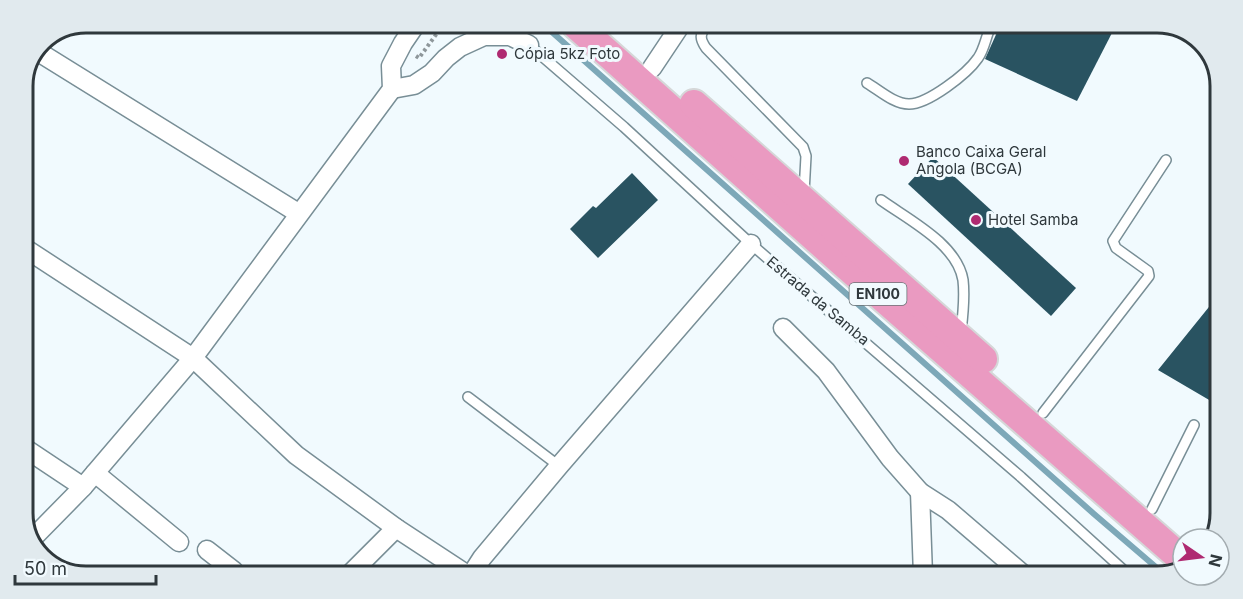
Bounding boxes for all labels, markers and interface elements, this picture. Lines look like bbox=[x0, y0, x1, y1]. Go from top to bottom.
place label: Cópia 5kz Foto bbox=[514, 44, 620, 63]
marker: Cópia 5kz Foto bbox=[495, 47, 509, 61]
place label: Banco Caixa Geral Angola (BCGA) bbox=[916, 142, 1046, 178]
marker: Banco Caixa Geral Angola (BCGA) bbox=[897, 154, 911, 168]
place label: Hotel Samba bbox=[988, 210, 1078, 229]
marker: Hotel Samba bbox=[969, 213, 983, 227]
street label: Estrada da Samba bbox=[763, 252, 874, 349]
road number: EN100 bbox=[850, 283, 906, 305]
north arrow bbox=[1171, 527, 1231, 587]
scale bar bbox=[15, 548, 156, 586]
text: N bbox=[1204, 552, 1227, 569]
text: 50 m bbox=[24, 558, 67, 579]

